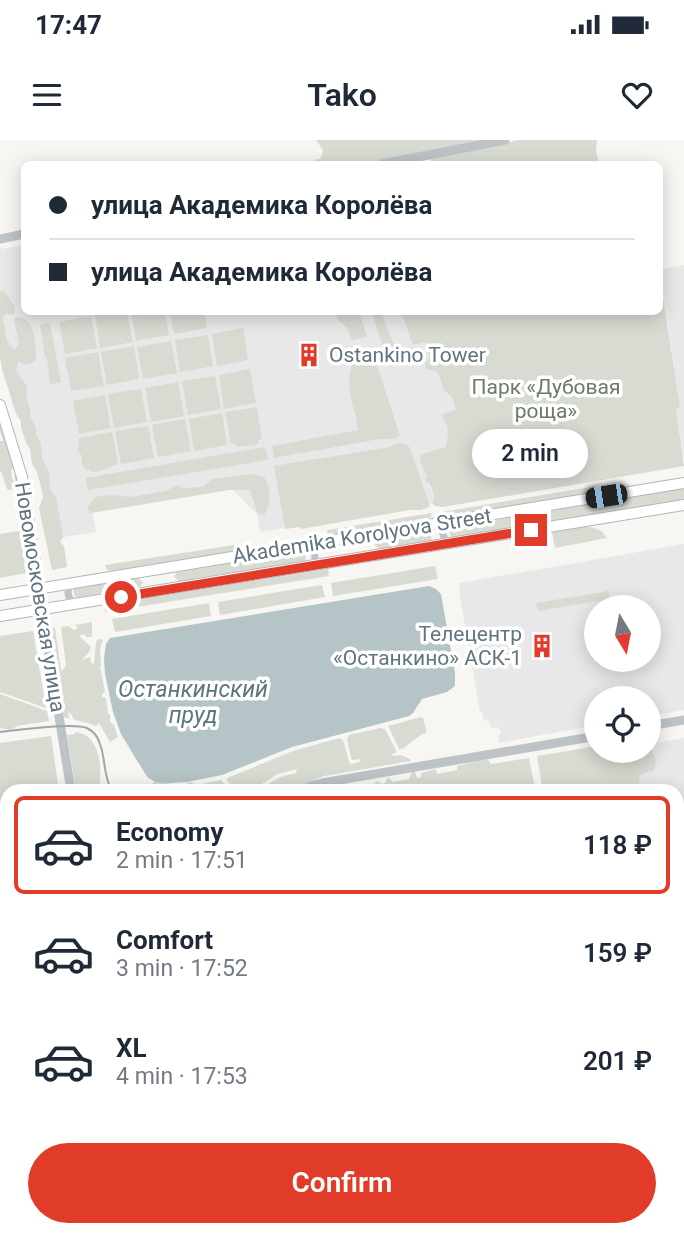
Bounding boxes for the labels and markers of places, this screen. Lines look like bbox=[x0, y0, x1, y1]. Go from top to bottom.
building icon: Ostankino Tower bbox=[295, 341, 323, 369]
place label: Ostankino Tower bbox=[329, 343, 486, 367]
place label: Телецентр «Останкино» АСК-1 bbox=[333, 622, 522, 670]
building icon: Телецентр «Останкино» АСК-1 bbox=[528, 632, 556, 660]

